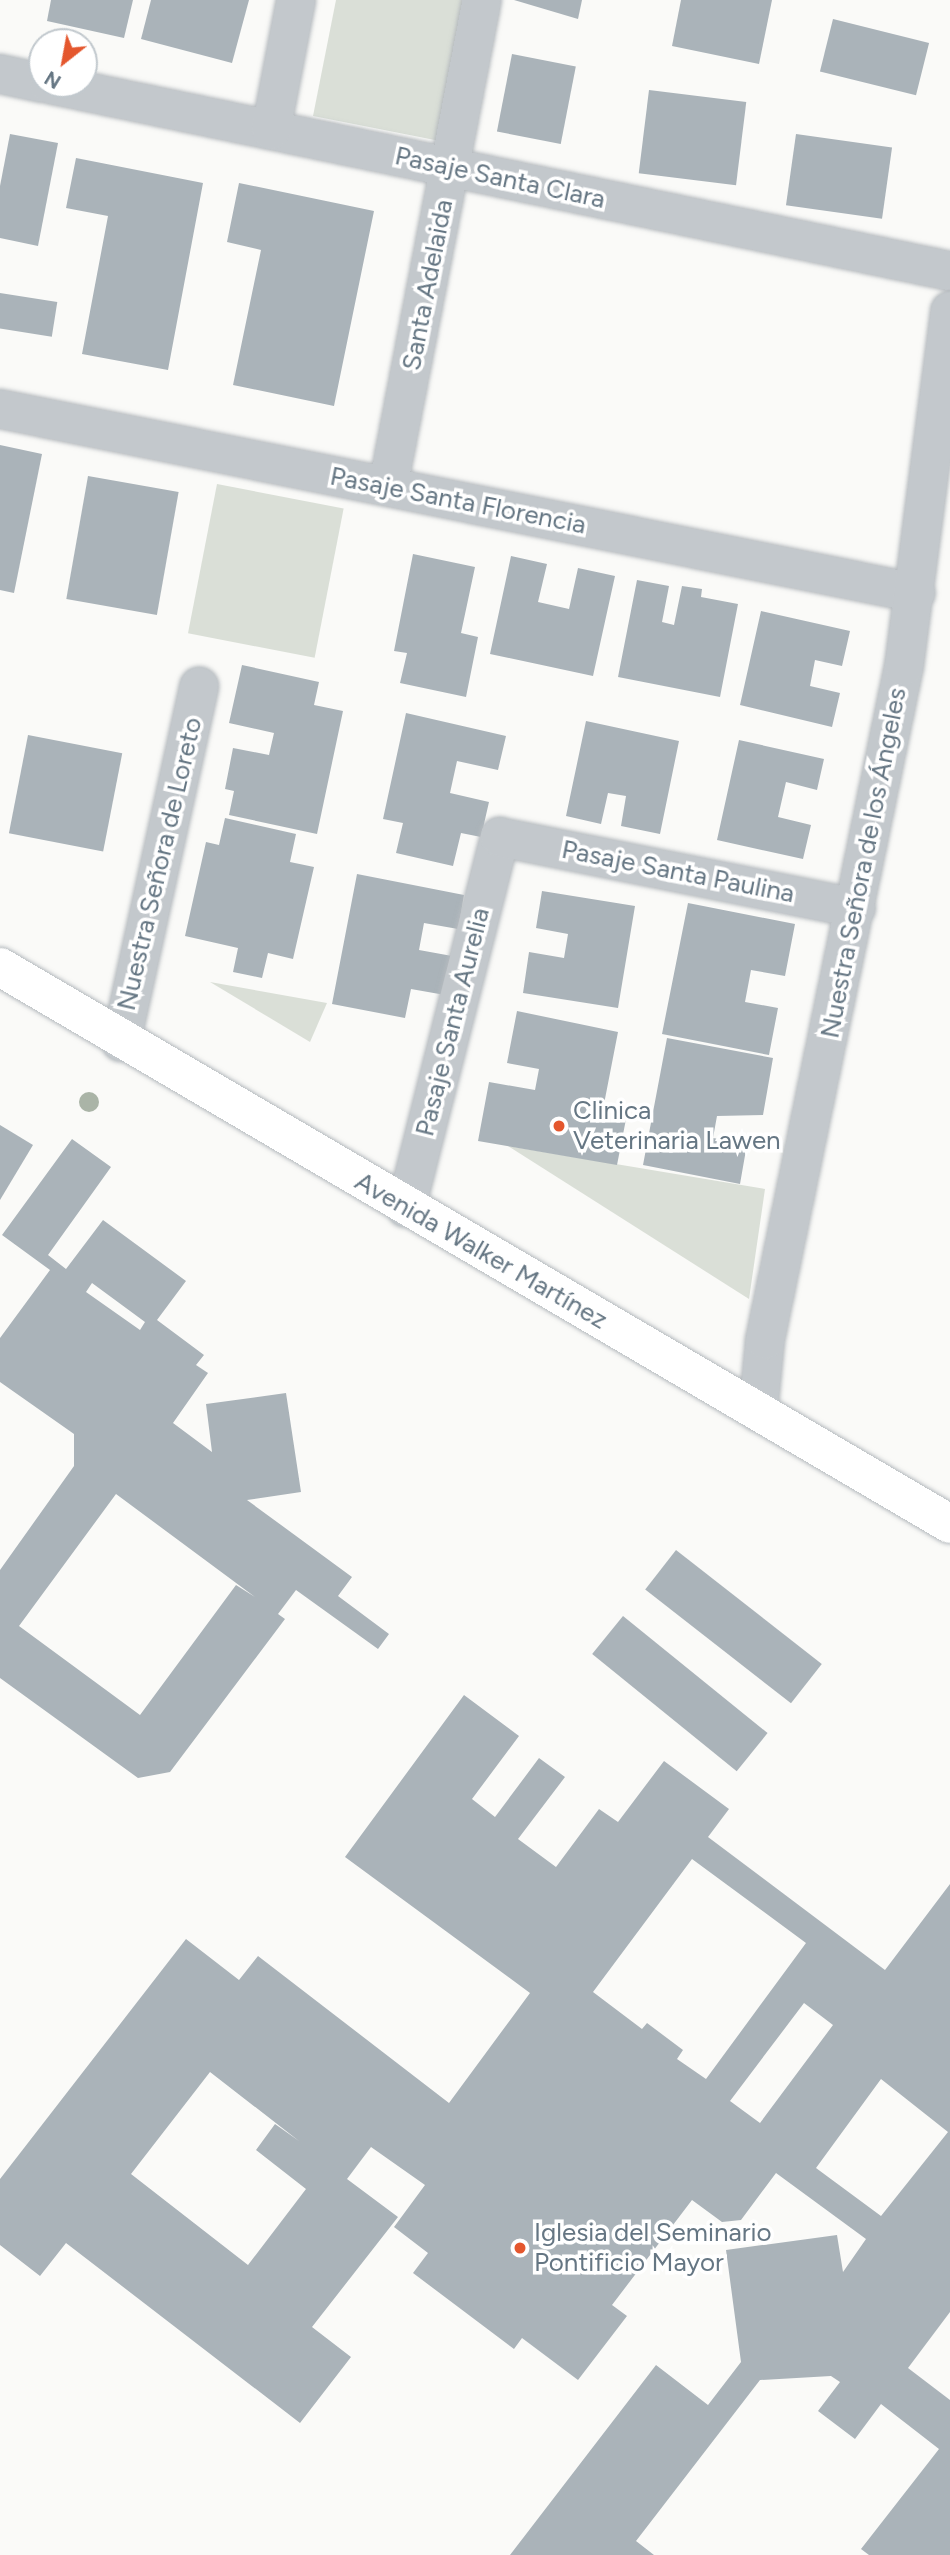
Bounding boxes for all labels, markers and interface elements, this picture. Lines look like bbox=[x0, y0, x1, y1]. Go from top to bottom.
north arrow bbox=[28, 28, 98, 98]
text: N bbox=[41, 66, 65, 93]
street label: Pasaje Santa Clara bbox=[392, 140, 608, 216]
street label: Santa Adelaida bbox=[396, 197, 460, 373]
street label: Pasaje Santa Florencia bbox=[327, 461, 589, 541]
street label: Nuestra Señora de los Ángeles bbox=[815, 685, 913, 1041]
street label: Nuestra Señora de Loreto bbox=[111, 714, 209, 1014]
street label: Pasaje Santa Paulina bbox=[559, 834, 797, 910]
street label: Pasaje Santa Aurelia bbox=[410, 905, 496, 1139]
place label: Clinica Veterinaria Lawen bbox=[573, 1095, 781, 1156]
marker: Clinica Veterinaria Lawen bbox=[551, 1118, 567, 1134]
street label: Avenida Walker Martínez bbox=[349, 1166, 613, 1336]
place label: Iglesia del Seminario Pontificio Mayor bbox=[534, 2217, 772, 2278]
marker: Iglesia del Seminario Pontificio Mayor bbox=[512, 2240, 528, 2256]

